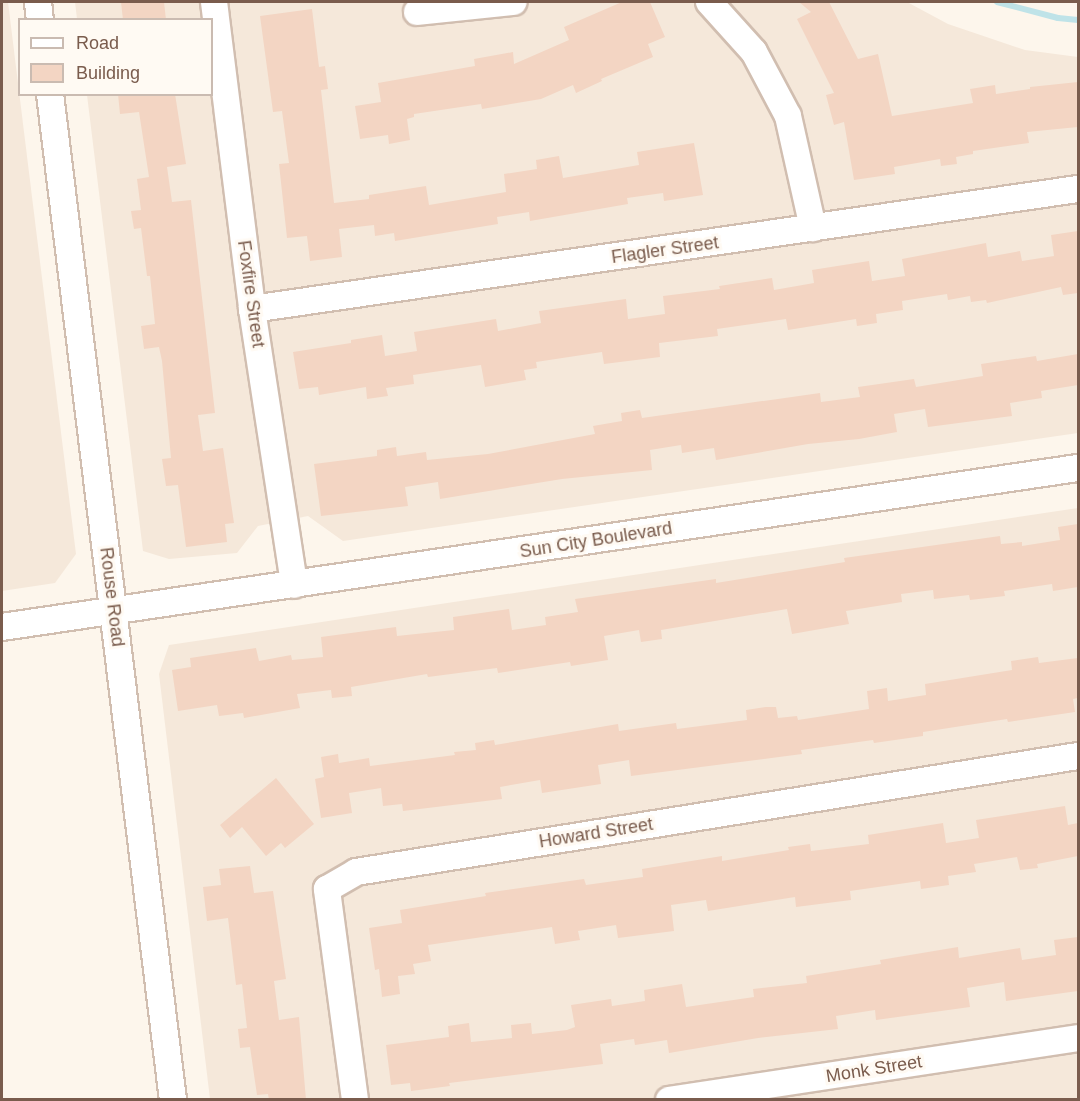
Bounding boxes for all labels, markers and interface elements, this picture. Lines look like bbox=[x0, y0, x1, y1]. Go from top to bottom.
legend bbox=[18, 18, 213, 96]
text: Road bbox=[76, 33, 119, 53]
text: Building bbox=[76, 63, 140, 83]
street label: Flagler Street bbox=[610, 232, 720, 268]
street label: Foxfire Street bbox=[233, 239, 269, 349]
street label: Sun City Boulevard bbox=[518, 517, 674, 563]
street label: Rouse Road bbox=[95, 546, 129, 648]
street label: Howard Street bbox=[537, 813, 655, 853]
street label: Monk Street bbox=[824, 1051, 924, 1087]

